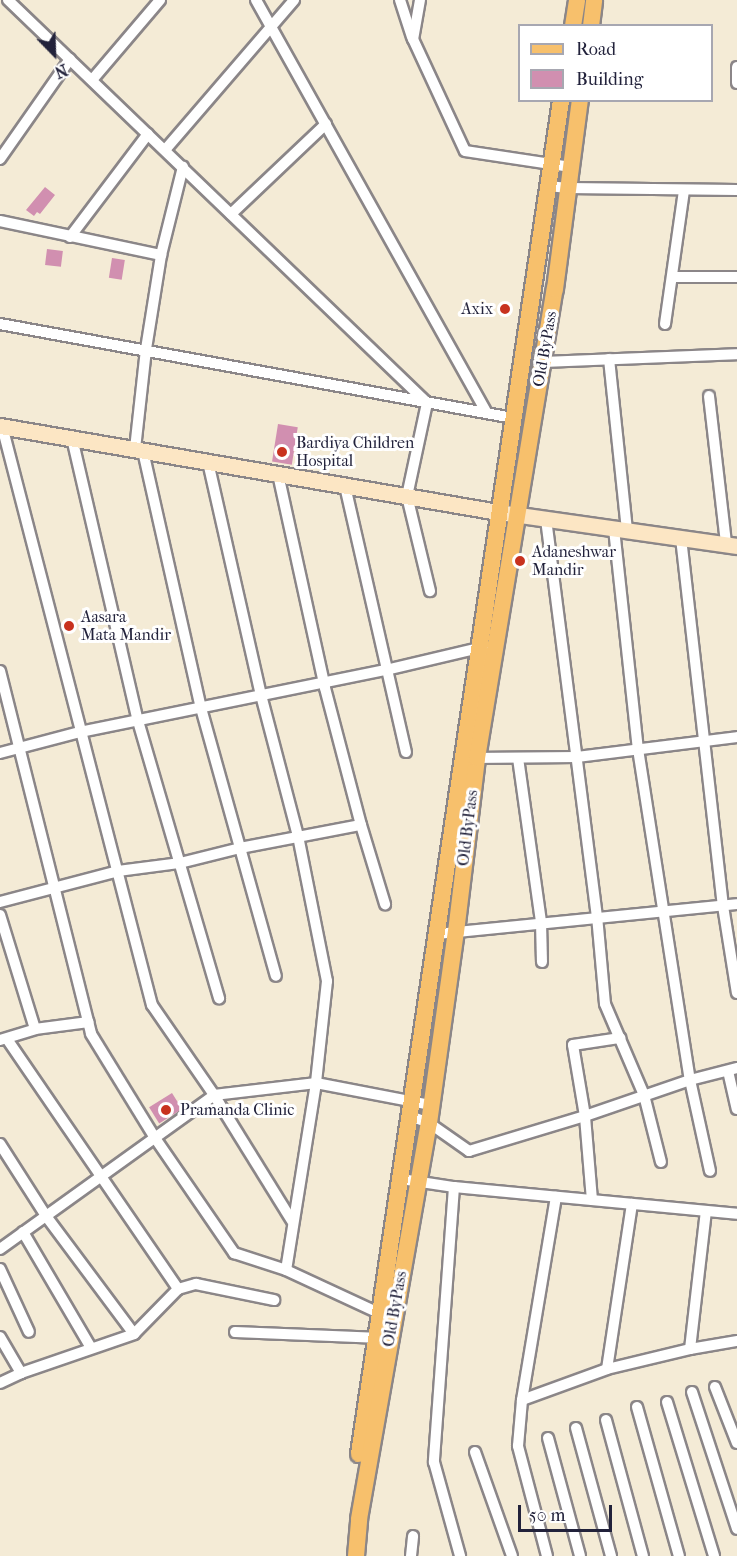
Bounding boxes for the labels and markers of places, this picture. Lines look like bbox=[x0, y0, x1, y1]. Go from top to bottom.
place label: Axix bbox=[461, 299, 493, 319]
marker: Axix bbox=[498, 302, 512, 316]
place label: Bardiya Children Hospital bbox=[296, 433, 414, 471]
marker: Bardiya Children Hospital bbox=[273, 443, 291, 461]
place label: Adaneshwar Mandir bbox=[532, 542, 616, 580]
marker: Adaneshwar Mandir bbox=[513, 554, 527, 568]
place label: Aasara Mata Mandir bbox=[81, 607, 171, 645]
marker: Aasara Mata Mandir bbox=[62, 619, 76, 633]
place label: Pramanda Clinic bbox=[180, 1100, 294, 1120]
marker: Pramanda Clinic bbox=[157, 1101, 175, 1119]

